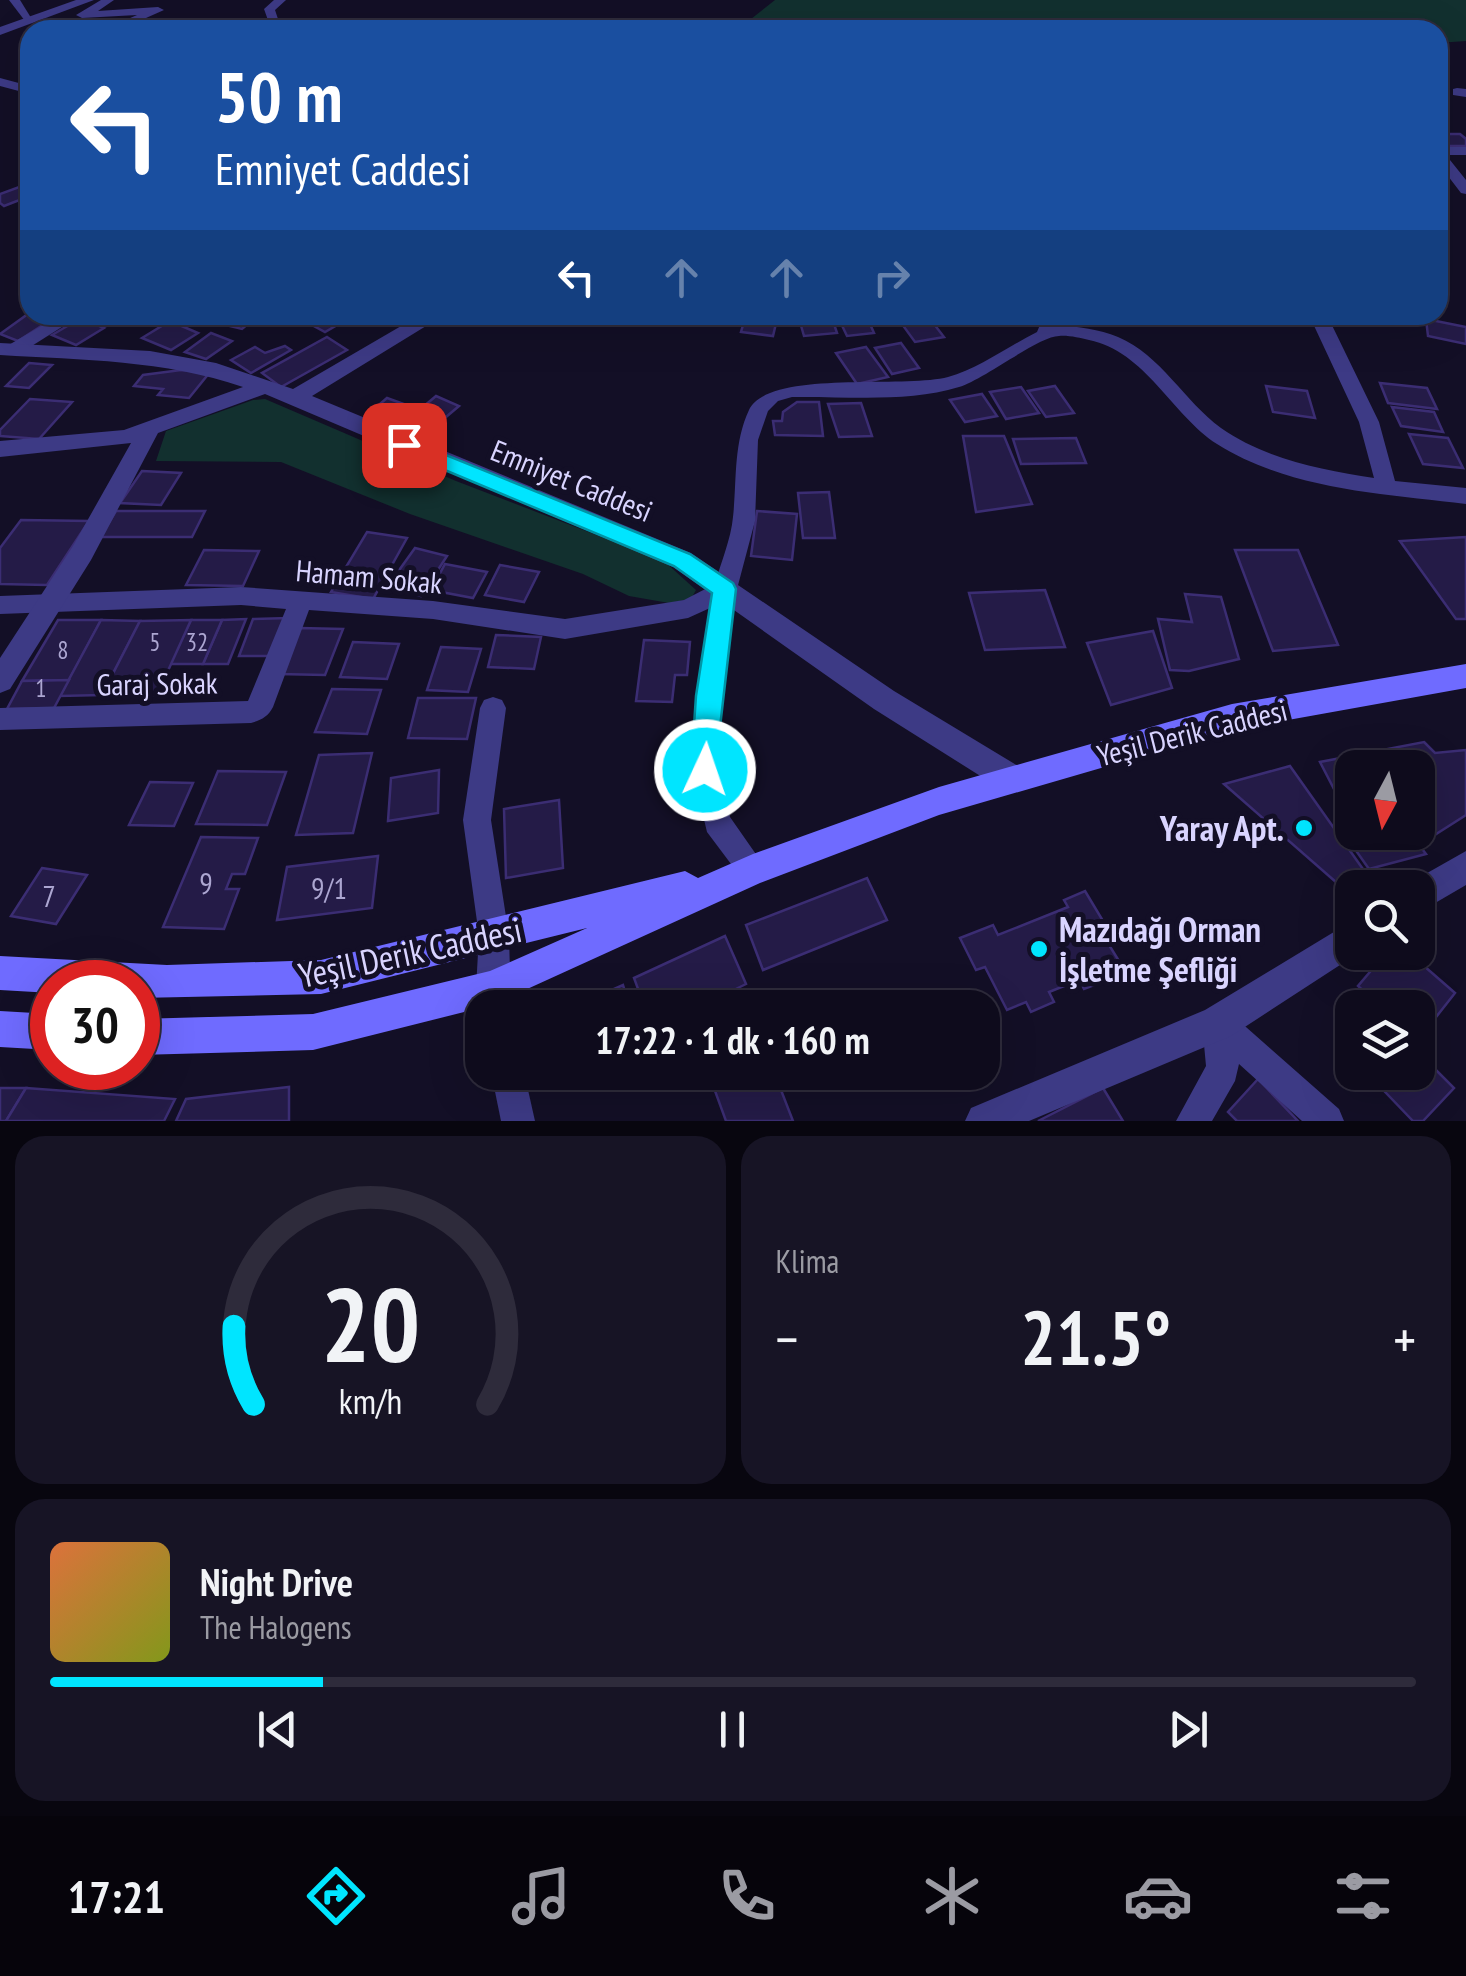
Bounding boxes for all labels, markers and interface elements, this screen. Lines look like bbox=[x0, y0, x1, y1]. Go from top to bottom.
text: 50 m bbox=[215, 51, 343, 141]
icon: left bbox=[50, 60, 180, 190]
text: Emniyet Caddesi bbox=[215, 139, 471, 197]
icon: left bbox=[549, 250, 604, 305]
icon: ahead bbox=[654, 250, 709, 305]
icon: ahead bbox=[759, 250, 814, 305]
icon: right bbox=[864, 250, 919, 305]
pin bbox=[362, 403, 447, 488]
icon: arrive bbox=[377, 418, 432, 473]
street label: Emniyet Caddesi bbox=[486, 430, 658, 530]
street label: Hamam Sokak bbox=[294, 550, 444, 602]
house number: 5 bbox=[149, 626, 161, 658]
house number: 32 bbox=[186, 626, 208, 658]
house number: 8 bbox=[57, 634, 69, 666]
street label: Garaj Sokak bbox=[96, 662, 218, 704]
house number: 1 bbox=[35, 672, 47, 704]
street label: Yeşil Derik Caddesi bbox=[1093, 690, 1291, 774]
position arrow bbox=[653, 718, 757, 822]
north arrow bbox=[1335, 750, 1435, 850]
map controls bbox=[1335, 750, 1435, 1090]
place label: Yaray Apt. bbox=[1159, 805, 1284, 851]
marker: Yaray Apt. bbox=[1293, 817, 1315, 839]
house number: 9 bbox=[199, 863, 213, 902]
house number: 9/1 bbox=[311, 868, 347, 907]
button: search bbox=[1335, 870, 1435, 970]
house number: 7 bbox=[42, 876, 56, 915]
street label: Yeşil Derik Caddesi bbox=[294, 906, 526, 998]
place label: Mazıdağı Orman İşletme Şefliği bbox=[1059, 906, 1261, 992]
marker: Mazıdağı Orman İşletme Şefliği bbox=[1028, 938, 1050, 960]
speed limit sign: 30 bbox=[30, 960, 160, 1090]
button: layers bbox=[1335, 990, 1435, 1090]
text: 17:22 · 1 dk · 160 m bbox=[595, 1015, 870, 1064]
text: Klima bbox=[776, 1240, 839, 1282]
text: 20 bbox=[321, 1256, 420, 1391]
text: 21.5° bbox=[1020, 1289, 1171, 1386]
text: − bbox=[776, 1303, 798, 1374]
text: + bbox=[1393, 1303, 1416, 1374]
text: km/h bbox=[339, 1378, 402, 1424]
text: Night Drive bbox=[200, 1557, 353, 1606]
text: The Halogens bbox=[200, 1606, 352, 1648]
icon: previous bbox=[250, 1702, 305, 1757]
icon: pause bbox=[705, 1702, 760, 1757]
icon: next bbox=[1161, 1702, 1216, 1757]
icon: directions bbox=[301, 1861, 371, 1931]
icon: music bbox=[506, 1861, 576, 1931]
icon: phone bbox=[712, 1861, 782, 1931]
icon: climate bbox=[917, 1861, 987, 1931]
icon: car bbox=[1123, 1861, 1193, 1931]
icon: filters bbox=[1328, 1861, 1398, 1931]
text: 17:21 bbox=[68, 1867, 165, 1925]

